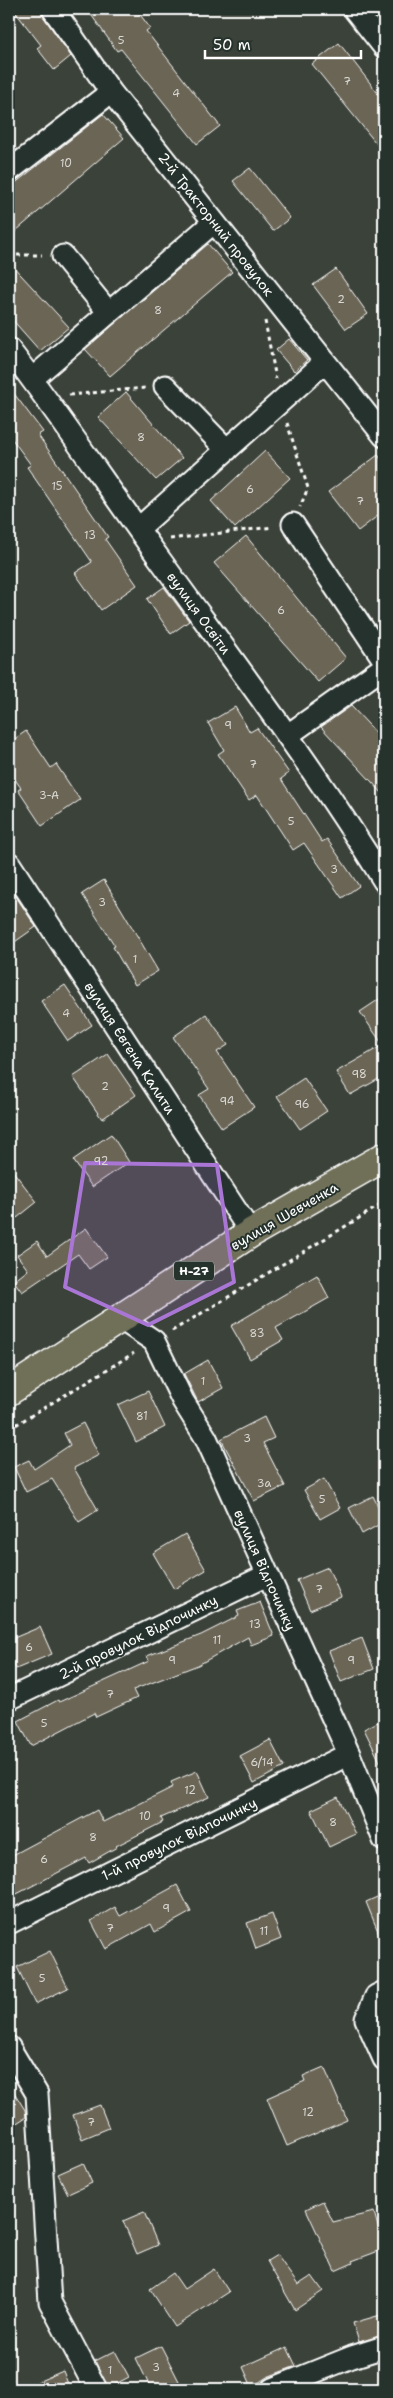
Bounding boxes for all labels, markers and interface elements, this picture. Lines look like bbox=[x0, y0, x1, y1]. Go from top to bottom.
scale bar bbox=[205, 28, 362, 60]
house number: 5 bbox=[118, 33, 125, 48]
text: 50 m bbox=[213, 35, 251, 55]
house number: 7 bbox=[343, 74, 351, 89]
house number: 4 bbox=[172, 86, 180, 101]
street label: 2-й Тракторний провулок bbox=[154, 149, 278, 300]
house number: 10 bbox=[60, 156, 72, 171]
house number: 2 bbox=[337, 292, 345, 307]
house number: 8 bbox=[154, 303, 162, 318]
house number: 8 bbox=[137, 430, 145, 445]
house number: 15 bbox=[51, 479, 63, 494]
house number: 6 bbox=[246, 482, 254, 497]
house number: 7 bbox=[356, 494, 364, 509]
house number: 13 bbox=[84, 528, 96, 543]
street label: вулиця Освіти bbox=[163, 568, 235, 658]
house number: 6 bbox=[277, 603, 285, 618]
house number: 9 bbox=[224, 718, 232, 733]
house number: 7 bbox=[249, 757, 257, 772]
house number: 3-А bbox=[39, 788, 59, 803]
house number: 5 bbox=[288, 814, 295, 829]
house number: 3 bbox=[330, 862, 338, 877]
house number: 3 bbox=[98, 895, 106, 910]
house number: 1 bbox=[133, 952, 137, 967]
street label: вулиця Євгена Калити bbox=[80, 978, 180, 1118]
house number: 4 bbox=[62, 1006, 70, 1021]
house number: 98 bbox=[351, 1067, 367, 1082]
house number: 2 bbox=[101, 1079, 109, 1094]
house number: 94 bbox=[220, 1094, 235, 1109]
house number: 96 bbox=[294, 1097, 310, 1112]
house number: 92 bbox=[94, 1154, 108, 1169]
street label: вулиця Шевченка bbox=[227, 1178, 341, 1254]
road number: Н-27 bbox=[174, 1262, 214, 1280]
house number: 83 bbox=[250, 1326, 264, 1341]
house number: 1 bbox=[201, 1374, 205, 1389]
house number: 81 bbox=[136, 1409, 148, 1424]
house number: 3 bbox=[243, 1431, 251, 1446]
house number: 3а bbox=[257, 1476, 271, 1491]
house number: 5 bbox=[319, 1492, 326, 1507]
street label: вулиця Відпочинку bbox=[230, 1507, 300, 1633]
house number: 7 bbox=[315, 1582, 323, 1597]
street label: 2-й провулок Відпочинку bbox=[56, 1591, 220, 1683]
house number: 13 bbox=[249, 1617, 261, 1632]
house number: 11 bbox=[213, 1633, 221, 1648]
house number: 6 bbox=[25, 1640, 33, 1655]
house number: 9 bbox=[168, 1653, 176, 1668]
house number: 9 bbox=[347, 1653, 355, 1668]
house number: 7 bbox=[106, 1687, 114, 1702]
house number: 5 bbox=[41, 1716, 48, 1731]
house number: 6/14 bbox=[250, 1755, 274, 1770]
house number: 12 bbox=[184, 1783, 196, 1798]
street label: 1-й провулок Відпочинку bbox=[98, 1793, 260, 1885]
house number: 10 bbox=[139, 1809, 151, 1824]
house number: 8 bbox=[329, 1815, 337, 1830]
house number: 8 bbox=[89, 1830, 97, 1845]
house number: 6 bbox=[40, 1852, 48, 1867]
house number: 9 bbox=[162, 1901, 170, 1916]
house number: 7 bbox=[106, 1921, 114, 1936]
house number: 11 bbox=[260, 1924, 268, 1939]
house number: 5 bbox=[39, 1971, 46, 1986]
house number: 12 bbox=[302, 2105, 314, 2120]
house number: 7 bbox=[87, 2115, 95, 2130]
house number: 3 bbox=[152, 2360, 160, 2375]
house number: 1 bbox=[108, 2363, 112, 2378]

